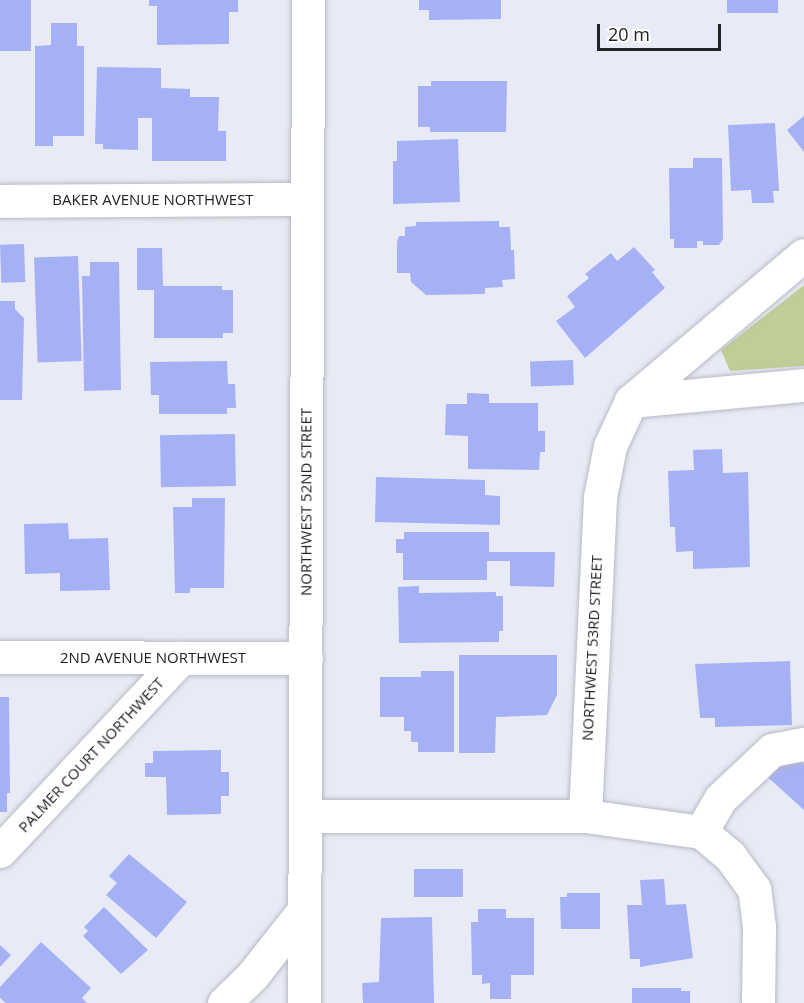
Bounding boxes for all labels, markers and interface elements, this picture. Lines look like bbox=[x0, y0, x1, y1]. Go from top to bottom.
scale bar bbox=[600, 12, 724, 50]
text: 20 m bbox=[608, 22, 650, 46]
street label: BAKER AVENUE NORTHWEST bbox=[52, 191, 254, 209]
street label: NORTHWEST 52ND STREET bbox=[297, 408, 315, 596]
street label: NORTHWEST 53RD STREET bbox=[578, 555, 606, 741]
street label: 2ND AVENUE NORTHWEST bbox=[60, 649, 246, 667]
street label: PALMER COURT NORTHWEST bbox=[15, 674, 167, 836]

